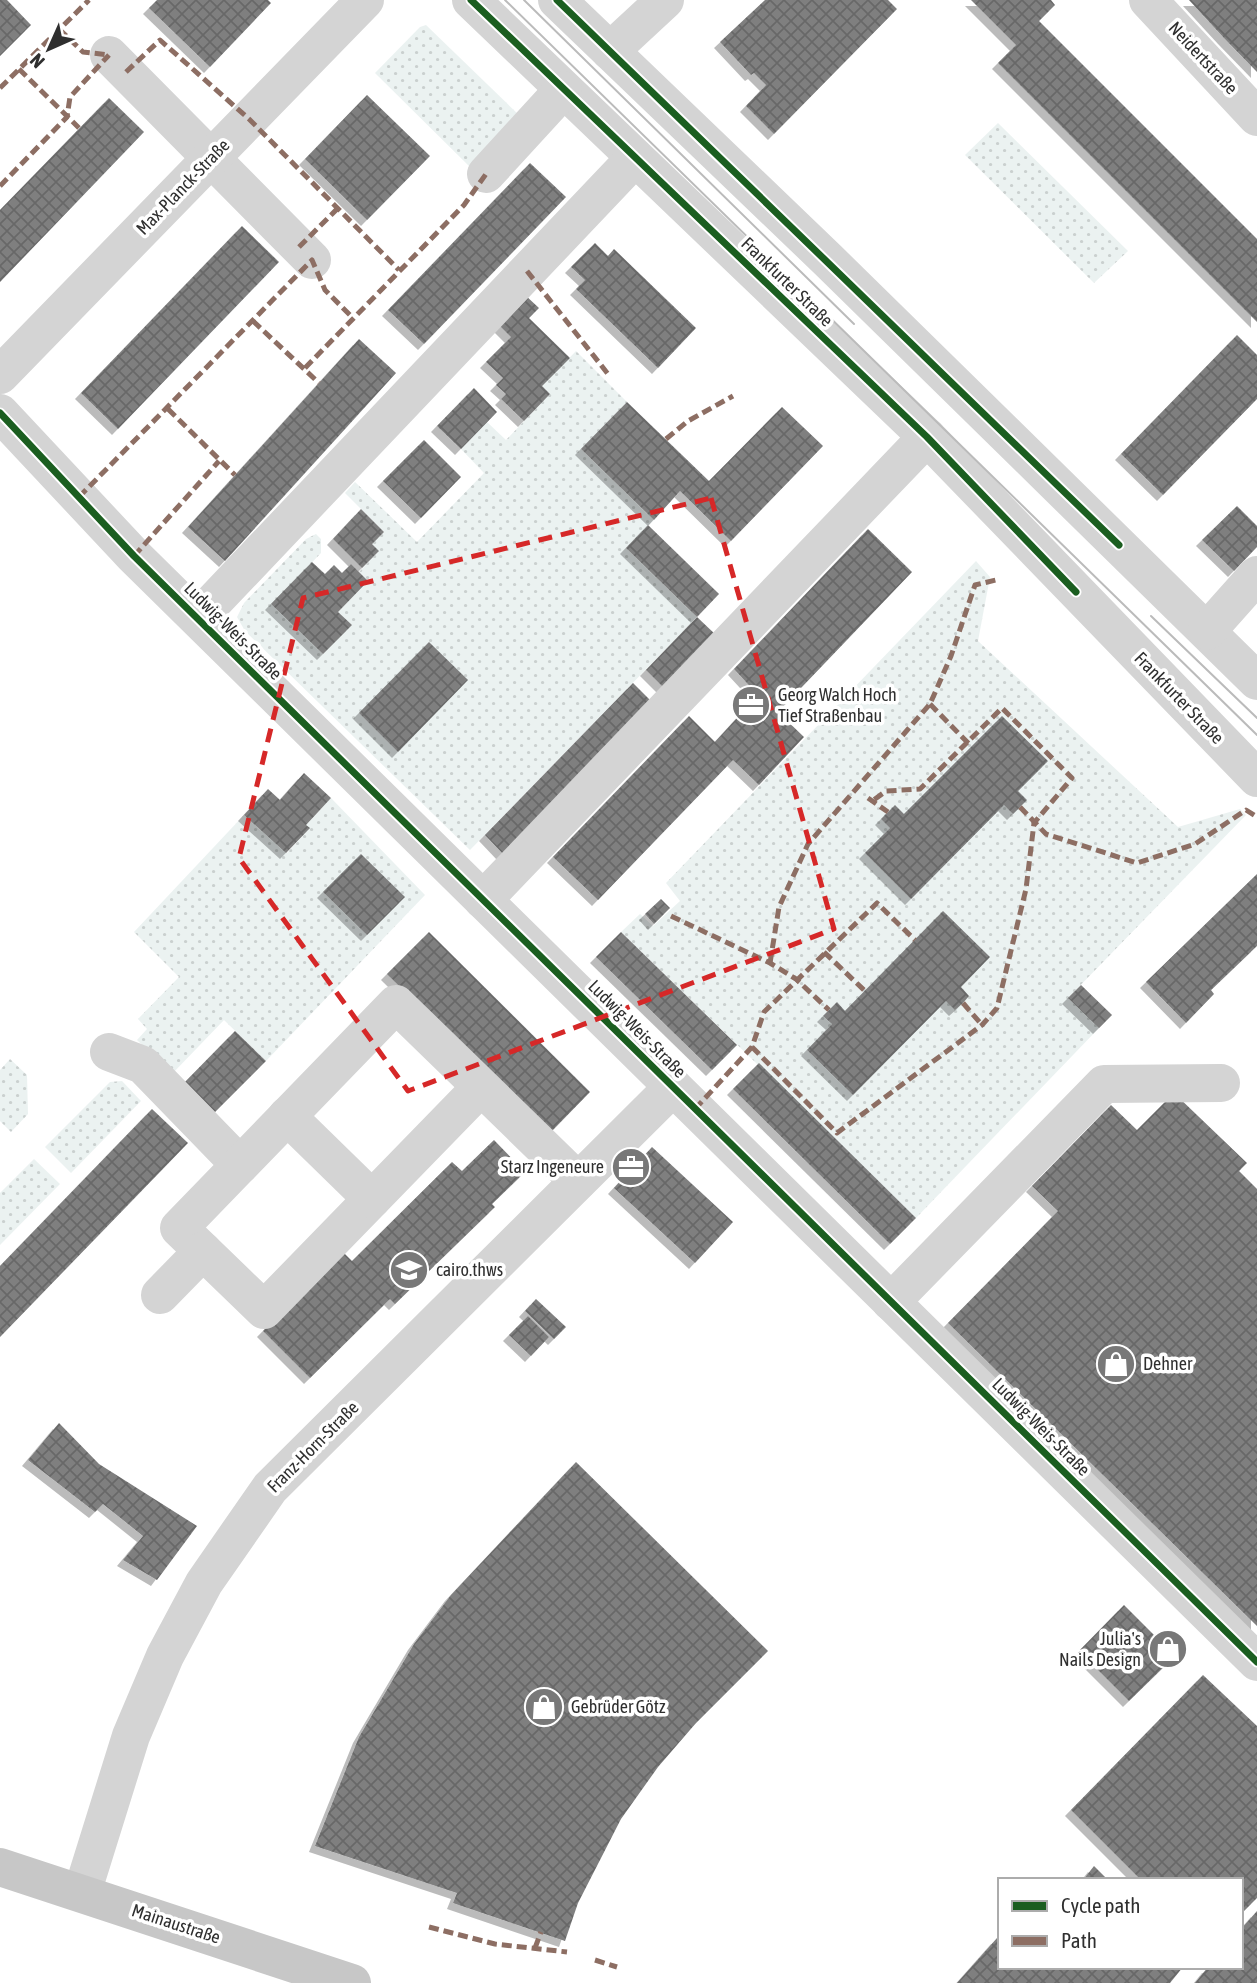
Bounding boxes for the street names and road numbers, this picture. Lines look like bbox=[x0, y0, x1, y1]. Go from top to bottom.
street label: Neidertstraße bbox=[1165, 17, 1242, 98]
street label: Max-Planck-Straße bbox=[132, 135, 233, 239]
street label: Frankfurter Straße bbox=[737, 233, 838, 331]
street label: Ludwig-Weis-Straße bbox=[180, 577, 287, 684]
street label: Frankfurter Straße bbox=[1130, 647, 1228, 748]
street label: Ludwig-Weis-Straße bbox=[584, 975, 691, 1082]
street label: Ludwig-Weis-Straße bbox=[988, 1373, 1095, 1480]
street label: Franz-Horn-Straße bbox=[263, 1397, 363, 1497]
street label: Mainaustraße bbox=[129, 1899, 223, 1948]

